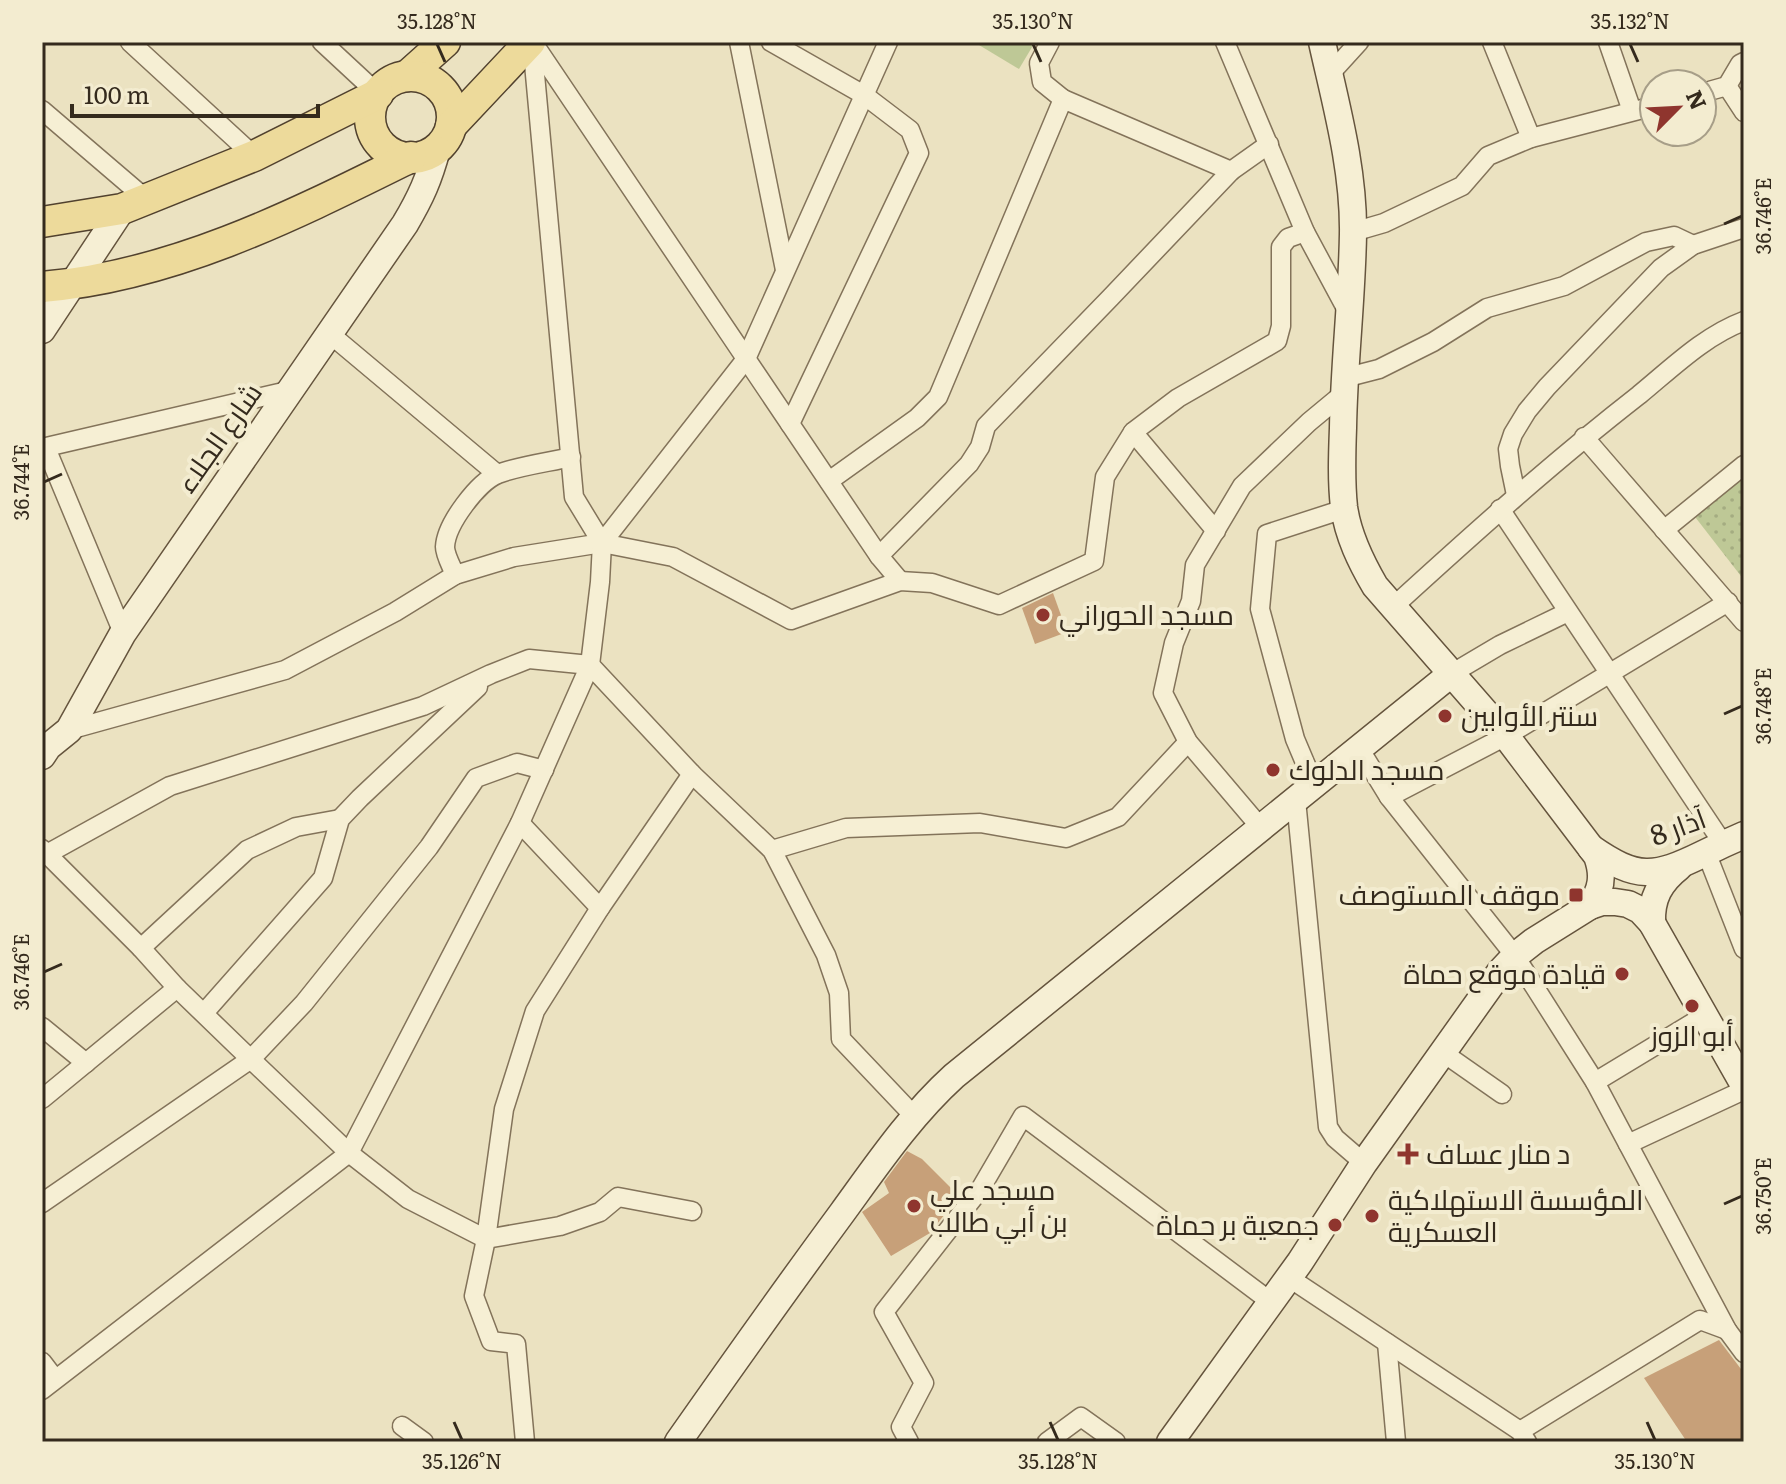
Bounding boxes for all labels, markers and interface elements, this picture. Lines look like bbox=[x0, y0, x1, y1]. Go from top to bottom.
text: 35.128°N bbox=[397, 5, 477, 35]
text: 35.130°N bbox=[992, 5, 1074, 35]
text: 35.132°N bbox=[1590, 5, 1670, 35]
scale bar bbox=[72, 68, 318, 118]
north arrow bbox=[1638, 68, 1718, 148]
text: 100 m bbox=[84, 76, 150, 111]
text: N bbox=[1679, 84, 1716, 114]
text: 36.746°E bbox=[1747, 178, 1777, 254]
street label: شارع الجلاء bbox=[164, 373, 271, 500]
text: 36.744°E bbox=[5, 444, 35, 520]
place label: مسجد الحوراني bbox=[1059, 592, 1234, 637]
marker: مسجد الحوراني bbox=[1034, 606, 1052, 624]
text: 36.748°E bbox=[1747, 667, 1777, 745]
place label: سنتر الأوابين bbox=[1461, 693, 1598, 735]
marker: سنتر الأوابين bbox=[1436, 707, 1454, 725]
place label: مسجد الدلوك bbox=[1289, 747, 1445, 789]
marker: مسجد الدلوك bbox=[1264, 761, 1282, 779]
street label: 8 آذار bbox=[1643, 795, 1712, 855]
place label: موقف المستوصف bbox=[1339, 872, 1560, 914]
marker: موقف المستوصف bbox=[1567, 886, 1585, 904]
text: 36.746°E bbox=[5, 934, 35, 1010]
place label: قيادة موقع حماة bbox=[1404, 951, 1606, 993]
marker: قيادة موقع حماة bbox=[1613, 965, 1631, 983]
marker: أبو الزوز bbox=[1683, 997, 1701, 1015]
place label: أبو الزوز bbox=[1648, 1013, 1734, 1055]
place label: د منار عساف bbox=[1426, 1131, 1570, 1173]
marker: د منار عساف bbox=[1397, 1143, 1419, 1165]
text: 36.750°E bbox=[1747, 1157, 1777, 1235]
place label: مسجد علي بن أبي طالب bbox=[930, 1167, 1068, 1244]
place label: المؤسسة الاستهلاكية العسكرية bbox=[1388, 1177, 1643, 1251]
marker: مسجد علي بن أبي طالب bbox=[905, 1197, 923, 1215]
place label: جمعية بر حماة bbox=[1156, 1202, 1319, 1244]
marker: المؤسسة الاستهلاكية العسكرية bbox=[1363, 1207, 1381, 1225]
marker: جمعية بر حماة bbox=[1326, 1216, 1344, 1234]
text: 35.126°N bbox=[422, 1445, 502, 1475]
text: 35.128°N bbox=[1018, 1445, 1098, 1475]
text: 35.130°N bbox=[1614, 1445, 1696, 1475]

